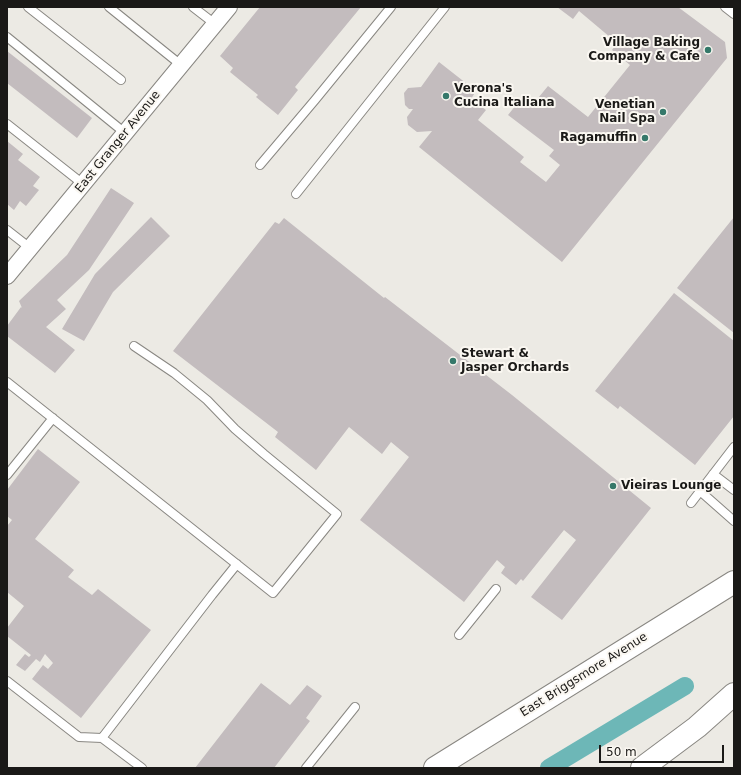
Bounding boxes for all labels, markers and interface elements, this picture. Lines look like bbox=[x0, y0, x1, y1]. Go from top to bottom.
place label: Village Baking Company & Cafe bbox=[588, 36, 700, 64]
marker: Village Baking Company & Cafe bbox=[703, 45, 713, 55]
place label: Verona's Cucina Italiana bbox=[454, 82, 555, 110]
street label: East Granger Avenue bbox=[72, 88, 164, 196]
marker: Verona's Cucina Italiana bbox=[441, 91, 451, 101]
place label: Venetian Nail Spa bbox=[595, 98, 655, 126]
marker: Venetian Nail Spa bbox=[658, 107, 668, 117]
place label: Ragamuffin bbox=[560, 131, 637, 145]
marker: Ragamuffin bbox=[640, 133, 650, 143]
place label: Stewart & Jasper Orchards bbox=[461, 347, 569, 375]
marker: Stewart & Jasper Orchards bbox=[448, 356, 458, 366]
place label: Vieiras Lounge bbox=[621, 479, 721, 493]
marker: Vieiras Lounge bbox=[608, 481, 618, 491]
street label: East Briggsmore Avenue bbox=[518, 630, 650, 720]
scale bar bbox=[601, 737, 726, 763]
text: 50 m bbox=[606, 745, 637, 759]

